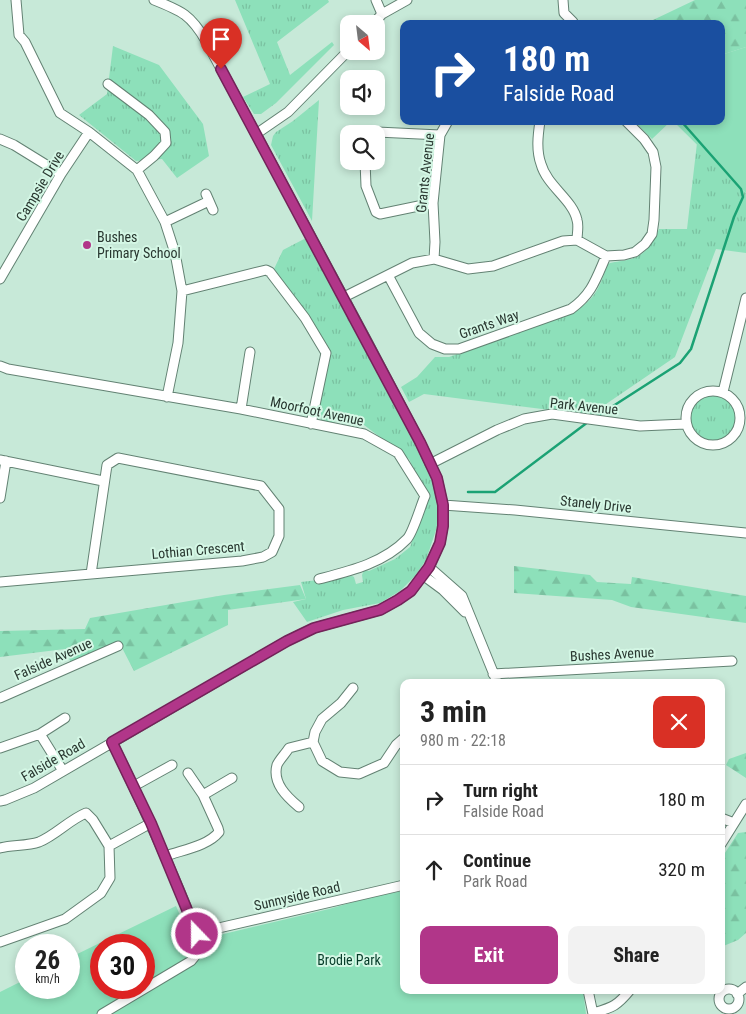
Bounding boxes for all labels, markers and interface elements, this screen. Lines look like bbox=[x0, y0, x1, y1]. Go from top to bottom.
north arrow bbox=[340, 15, 385, 60]
map controls bbox=[340, 15, 385, 170]
pin bbox=[200, 18, 242, 69]
icon: arrive bbox=[207, 25, 235, 53]
text: 180 m bbox=[503, 39, 590, 80]
icon: right bbox=[420, 40, 485, 105]
button: sound bbox=[340, 70, 385, 115]
text: Falside Road bbox=[503, 81, 614, 106]
button: search bbox=[340, 125, 385, 170]
street label: Grants Avenue bbox=[413, 132, 437, 214]
street label: Campsie Drive bbox=[13, 147, 68, 224]
place label: Bushes Primary School bbox=[97, 229, 181, 261]
marker: Bushes Primary School bbox=[81, 239, 93, 251]
street label: Grants Way bbox=[457, 306, 521, 342]
street label: Moorfoot Avenue bbox=[269, 393, 366, 429]
street label: Park Avenue bbox=[549, 394, 619, 418]
street label: Stanely Drive bbox=[560, 492, 633, 516]
street label: Lothian Crescent bbox=[151, 538, 245, 562]
street label: Falside Avenue bbox=[12, 635, 95, 683]
street label: Bushes Avenue bbox=[570, 644, 655, 664]
text: 3 min bbox=[420, 694, 487, 729]
button: close bbox=[653, 696, 705, 748]
text: 980 m · 22:18 bbox=[420, 731, 506, 750]
street label: Falside Road bbox=[18, 735, 88, 785]
text: Turn right bbox=[463, 779, 538, 802]
icon: right bbox=[420, 786, 448, 814]
text: 180 m bbox=[658, 788, 705, 811]
text: Falside Road bbox=[463, 802, 544, 821]
text: Continue bbox=[463, 849, 531, 872]
icon: ahead bbox=[420, 856, 448, 884]
text: 320 m bbox=[658, 858, 705, 881]
text: Park Road bbox=[463, 872, 527, 891]
street label: Sunnyside Road bbox=[252, 878, 342, 914]
position arrow bbox=[170, 907, 222, 959]
button: Exit bbox=[420, 926, 558, 984]
button: Share bbox=[568, 926, 705, 984]
speed limit sign: 30 bbox=[90, 934, 155, 999]
text: 26 bbox=[35, 946, 60, 975]
park label: Brodie Park bbox=[317, 952, 382, 968]
text: km/h bbox=[35, 972, 60, 986]

